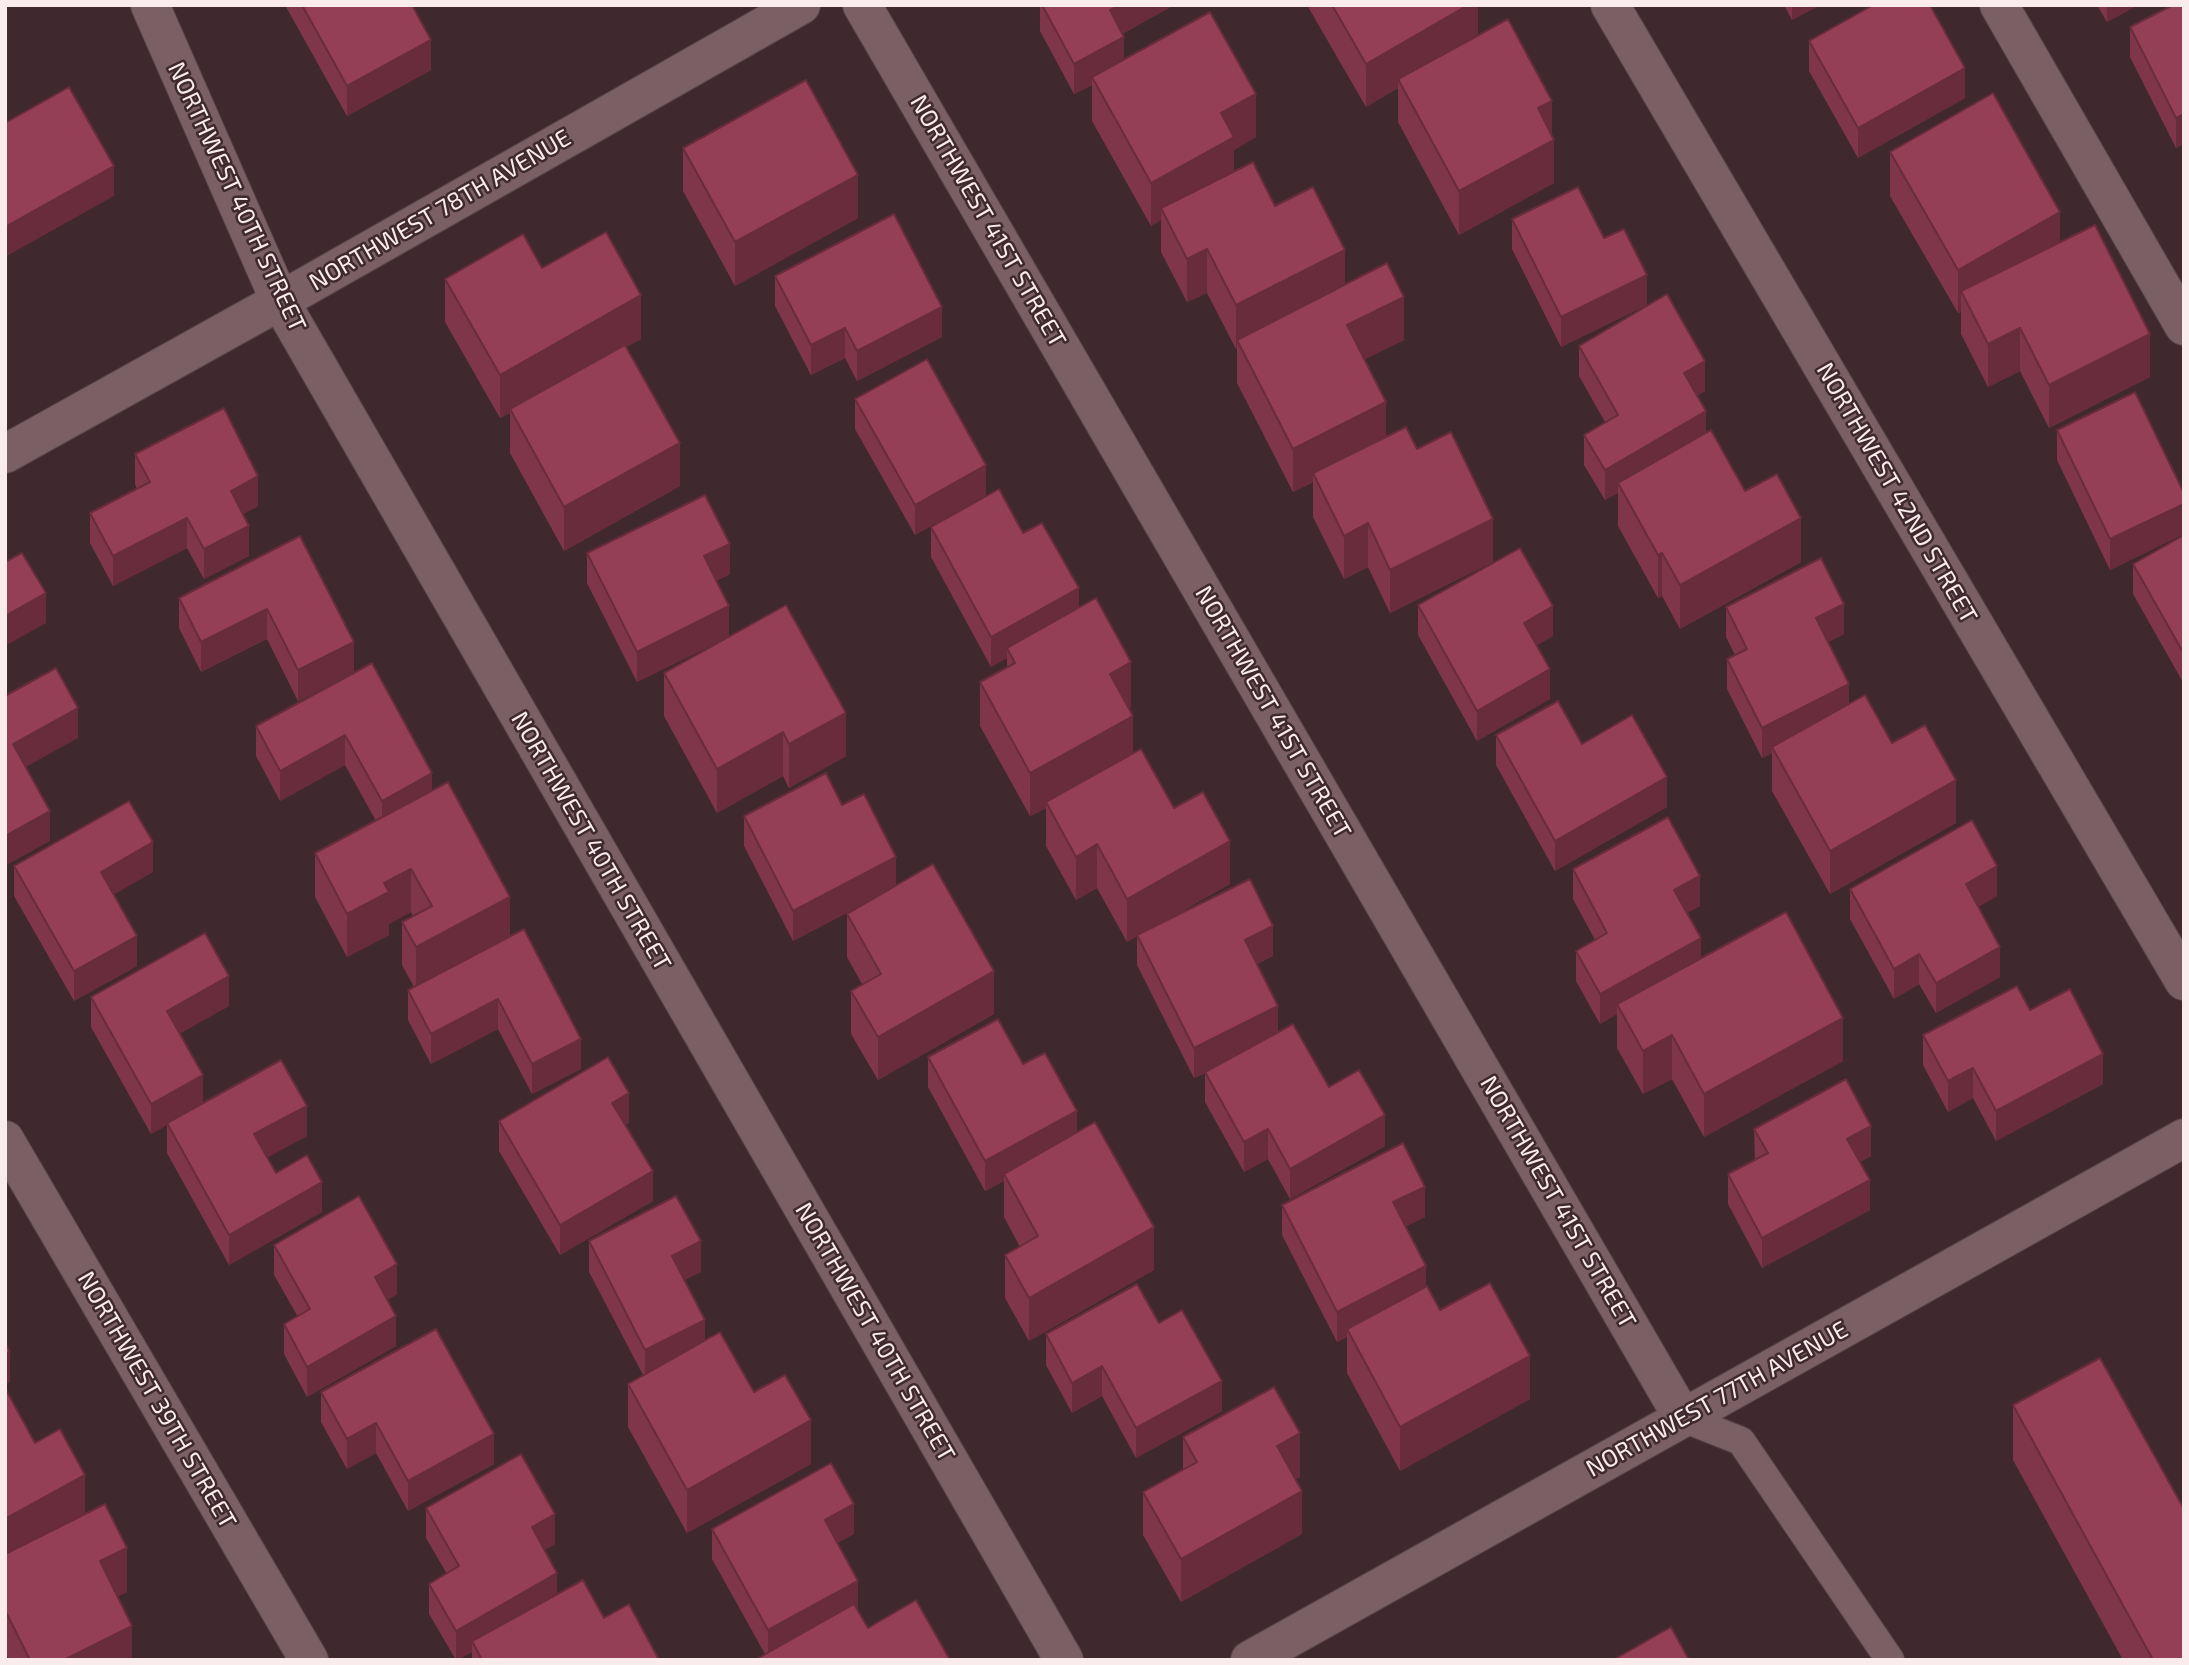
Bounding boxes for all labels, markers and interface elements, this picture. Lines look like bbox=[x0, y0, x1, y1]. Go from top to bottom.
street label: NORTHWEST 40TH STREET bbox=[162, 58, 312, 336]
street label: NORTHWEST 41ST STREET bbox=[904, 90, 1072, 352]
street label: NORTHWEST 78TH AVENUE bbox=[304, 123, 576, 297]
street label: NORTHWEST 42ND STREET bbox=[1811, 358, 1983, 628]
street label: NORTHWEST 41ST STREET bbox=[1189, 581, 1357, 843]
street label: NORTHWEST 40TH STREET bbox=[505, 706, 677, 976]
street label: NORTHWEST 41ST STREET bbox=[1474, 1071, 1642, 1333]
street label: NORTHWEST 40TH STREET bbox=[789, 1197, 961, 1467]
street label: NORTHWEST 39TH STREET bbox=[72, 1266, 242, 1534]
street label: NORTHWEST 77TH AVENUE bbox=[1581, 1315, 1853, 1483]

